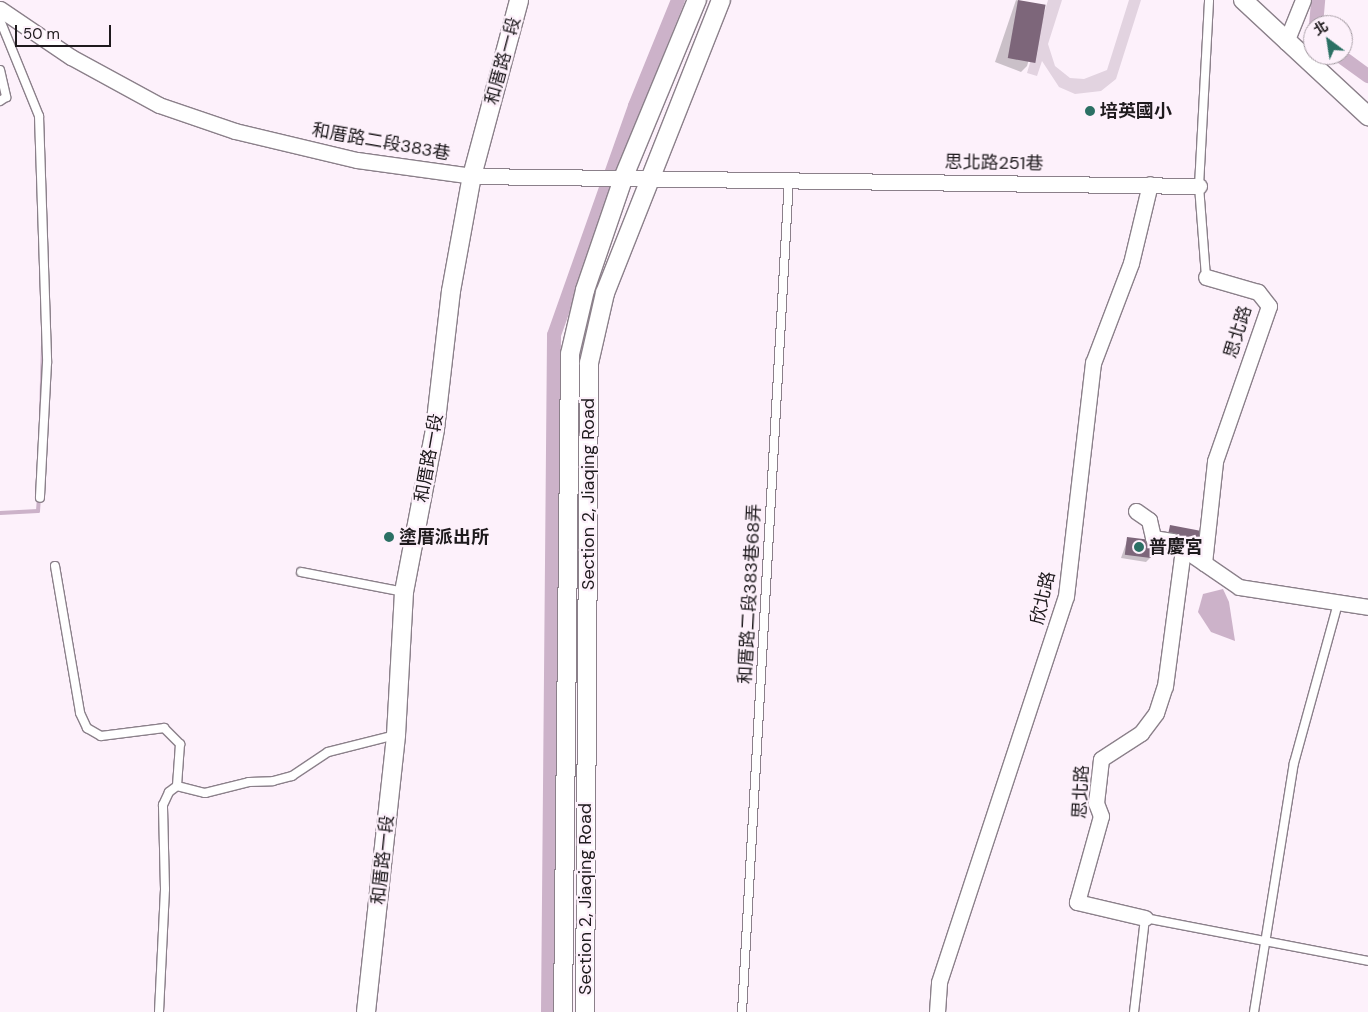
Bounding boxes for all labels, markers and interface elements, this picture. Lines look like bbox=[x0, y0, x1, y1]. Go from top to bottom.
scale bar bbox=[18, 15, 114, 47]
street label: 和厝路一段 bbox=[481, 15, 525, 107]
north arrow bbox=[1303, 15, 1353, 65]
text: 北 bbox=[1310, 17, 1331, 39]
text: 50 m bbox=[23, 24, 60, 44]
place label: 培英國小 bbox=[1100, 100, 1172, 122]
marker: 培英國小 bbox=[1084, 105, 1096, 117]
street label: 和厝路二段383巷 bbox=[310, 119, 452, 165]
street label: 思北路251巷 bbox=[944, 151, 1044, 175]
street label: 思北路 bbox=[1220, 303, 1256, 361]
street label: Section 2, Jiaqing Road bbox=[577, 398, 599, 590]
street label: 和厝路一段 bbox=[411, 412, 447, 504]
street label: 和厝路二段383巷68弄 bbox=[734, 503, 766, 685]
place label: 塗厝派出所 bbox=[399, 526, 489, 548]
marker: 塗厝派出所 bbox=[383, 531, 395, 543]
place label: 普慶宮 bbox=[1149, 536, 1203, 558]
marker: 普慶宮 bbox=[1133, 541, 1145, 553]
street label: 欣北路 bbox=[1026, 569, 1060, 627]
street label: 思北路 bbox=[1069, 764, 1093, 820]
street label: Section 2, Jiaqing Road bbox=[574, 803, 596, 995]
street label: 和厝路一段 bbox=[368, 814, 398, 906]

